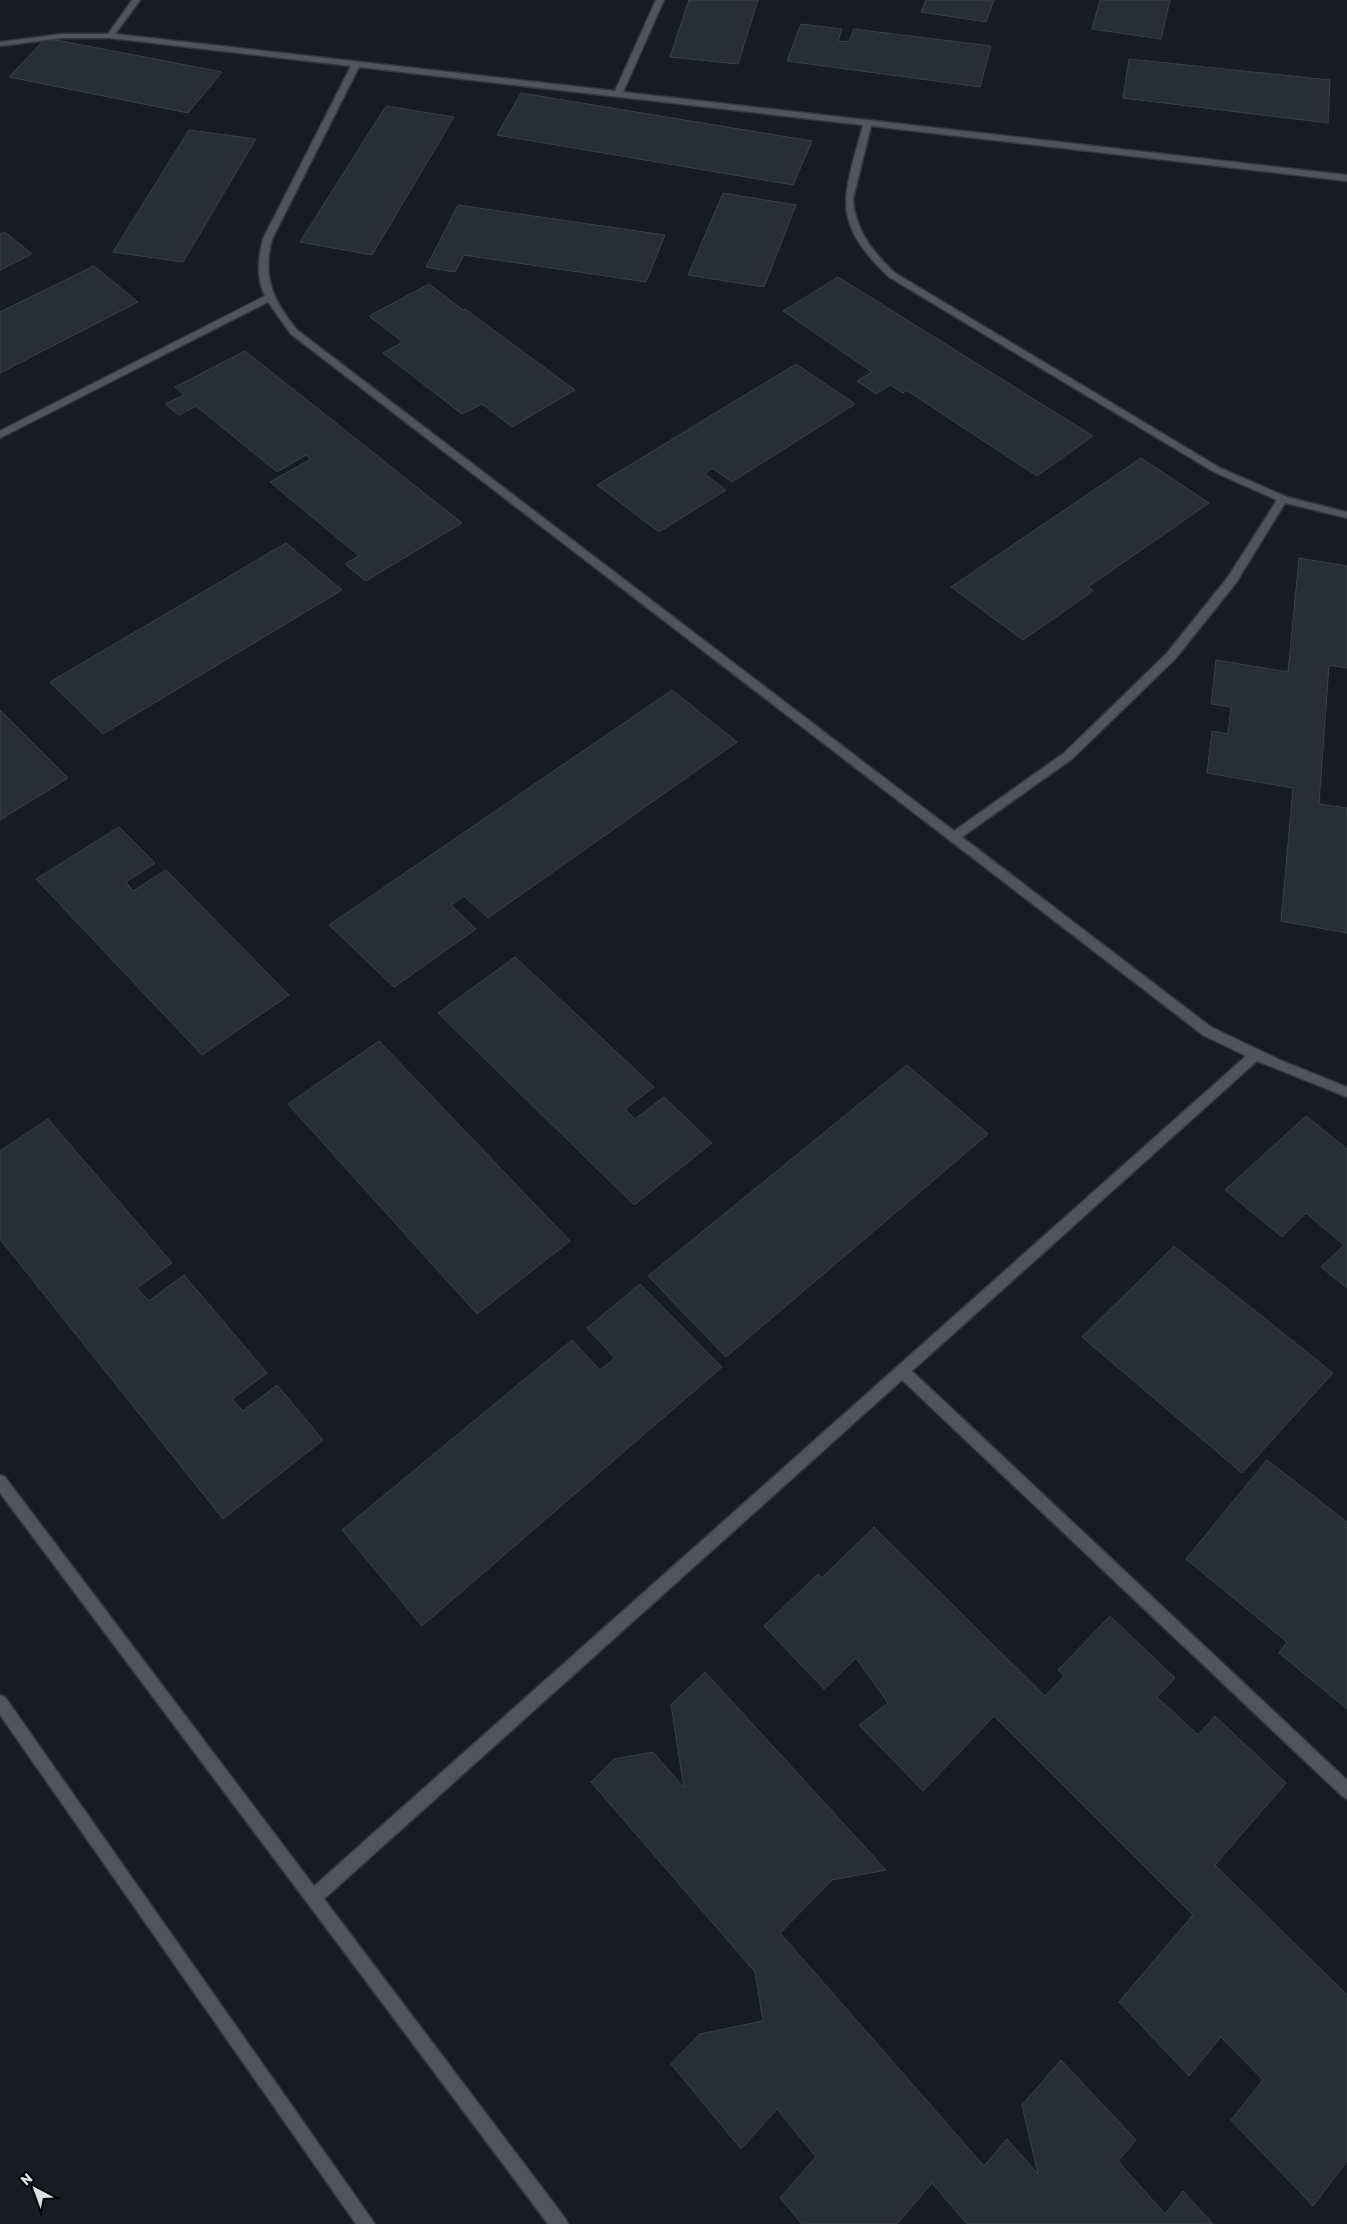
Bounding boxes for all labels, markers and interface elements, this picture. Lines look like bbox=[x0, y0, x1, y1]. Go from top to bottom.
north arrow bbox=[10, 2164, 60, 2214]
text: N bbox=[17, 2170, 36, 2189]

